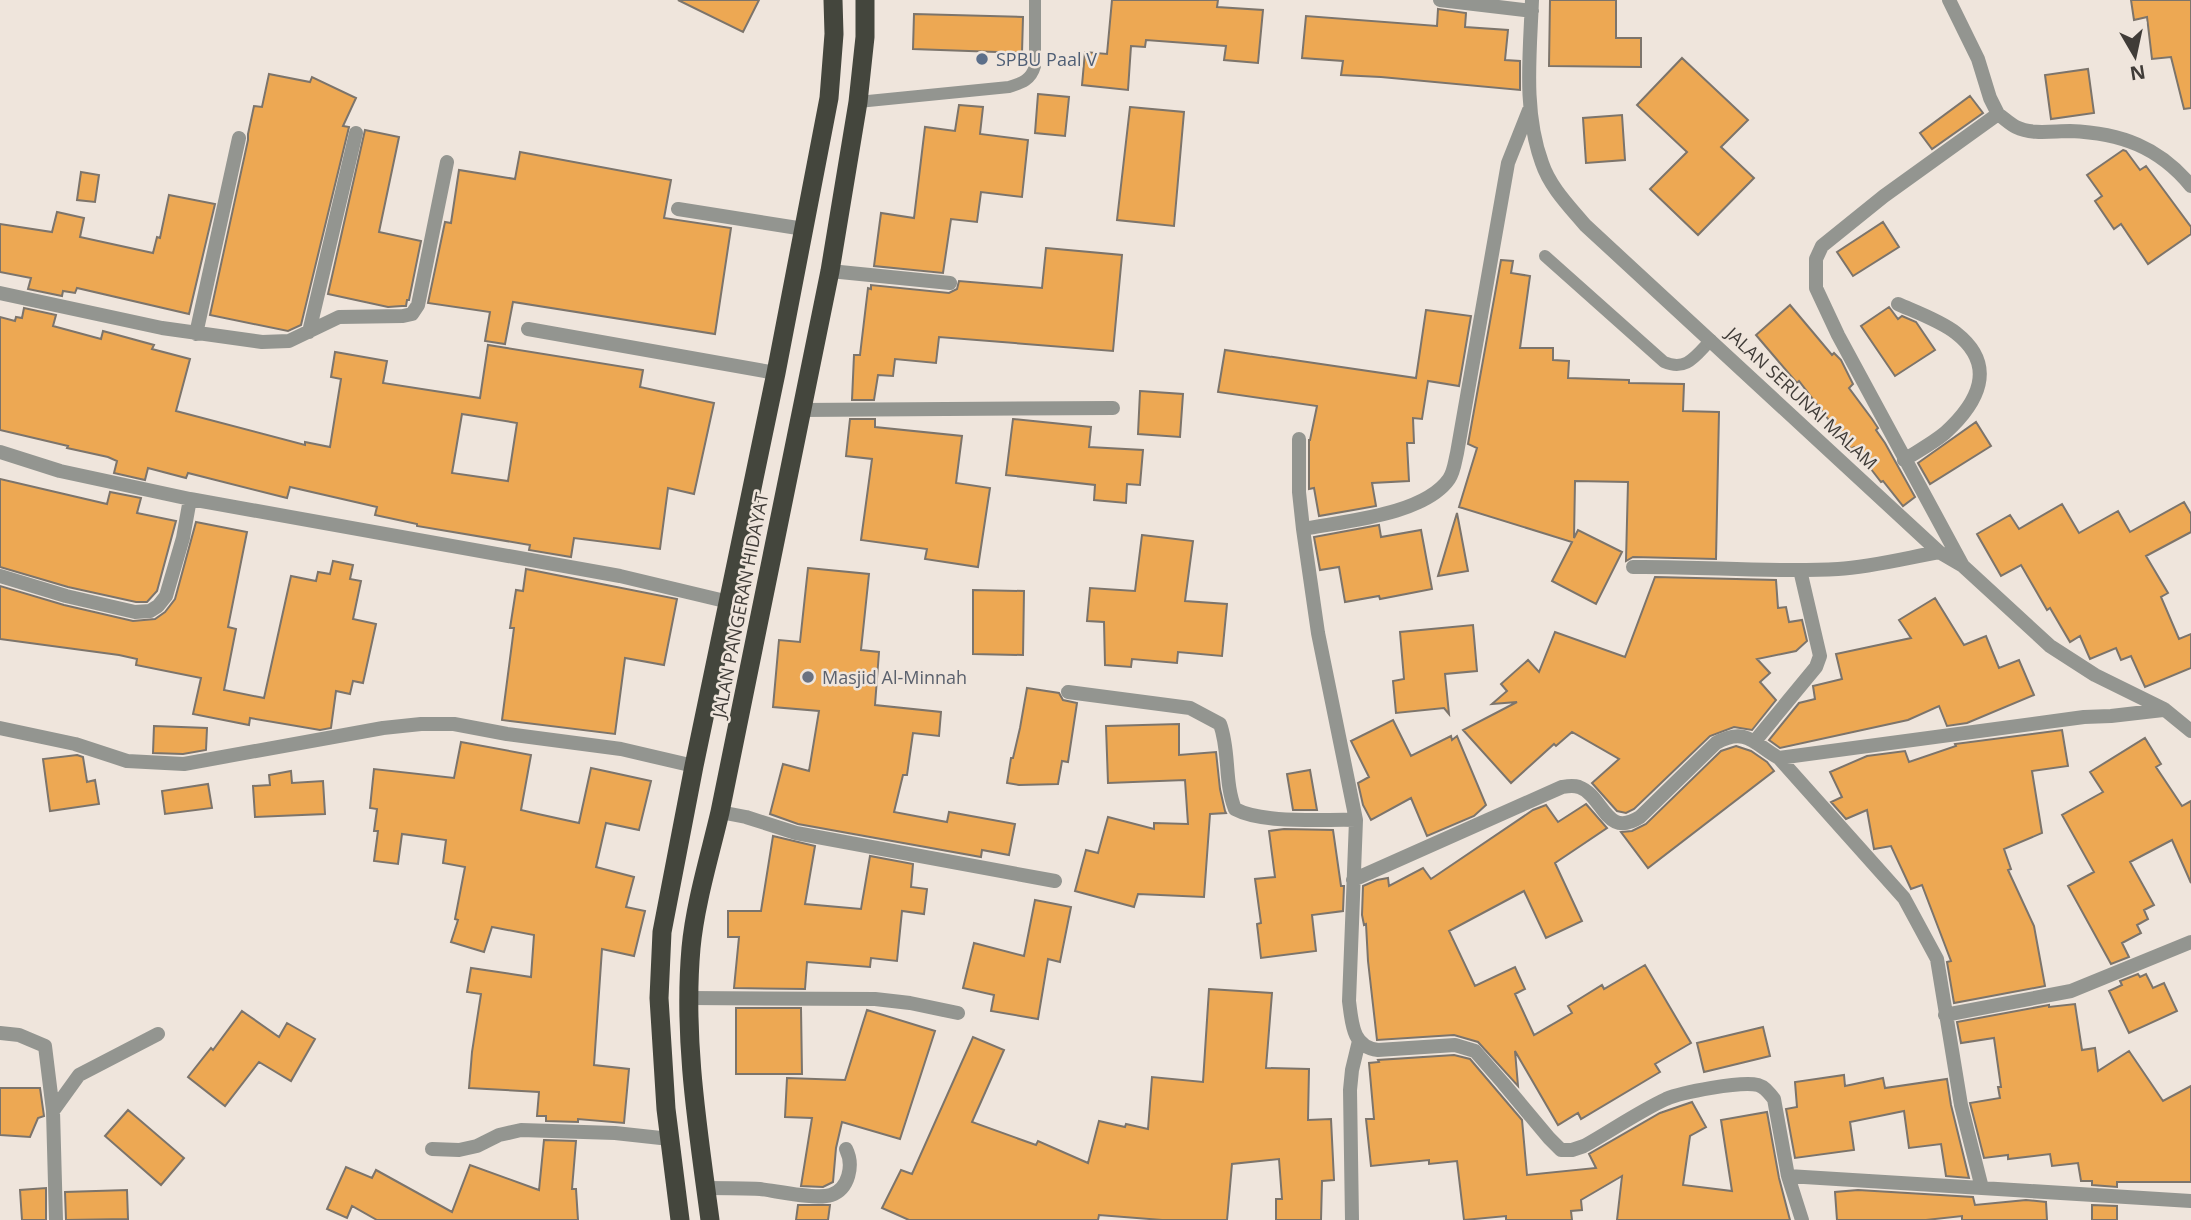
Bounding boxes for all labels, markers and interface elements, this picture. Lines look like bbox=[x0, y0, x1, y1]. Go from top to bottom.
north arrow bbox=[2100, 21, 2170, 91]
place label: SPBU Paal V bbox=[996, 47, 1097, 71]
marker: SPBU Paal V bbox=[974, 51, 990, 67]
text: N bbox=[2128, 59, 2147, 87]
street label: JALAN SERUNAI MALAM bbox=[1720, 320, 1883, 474]
street label: JALAN PANGERAN HIDAYAT bbox=[706, 490, 774, 722]
place label: Masjid Al-Minnah bbox=[822, 665, 967, 689]
marker: Masjid Al-Minnah bbox=[800, 669, 816, 685]

